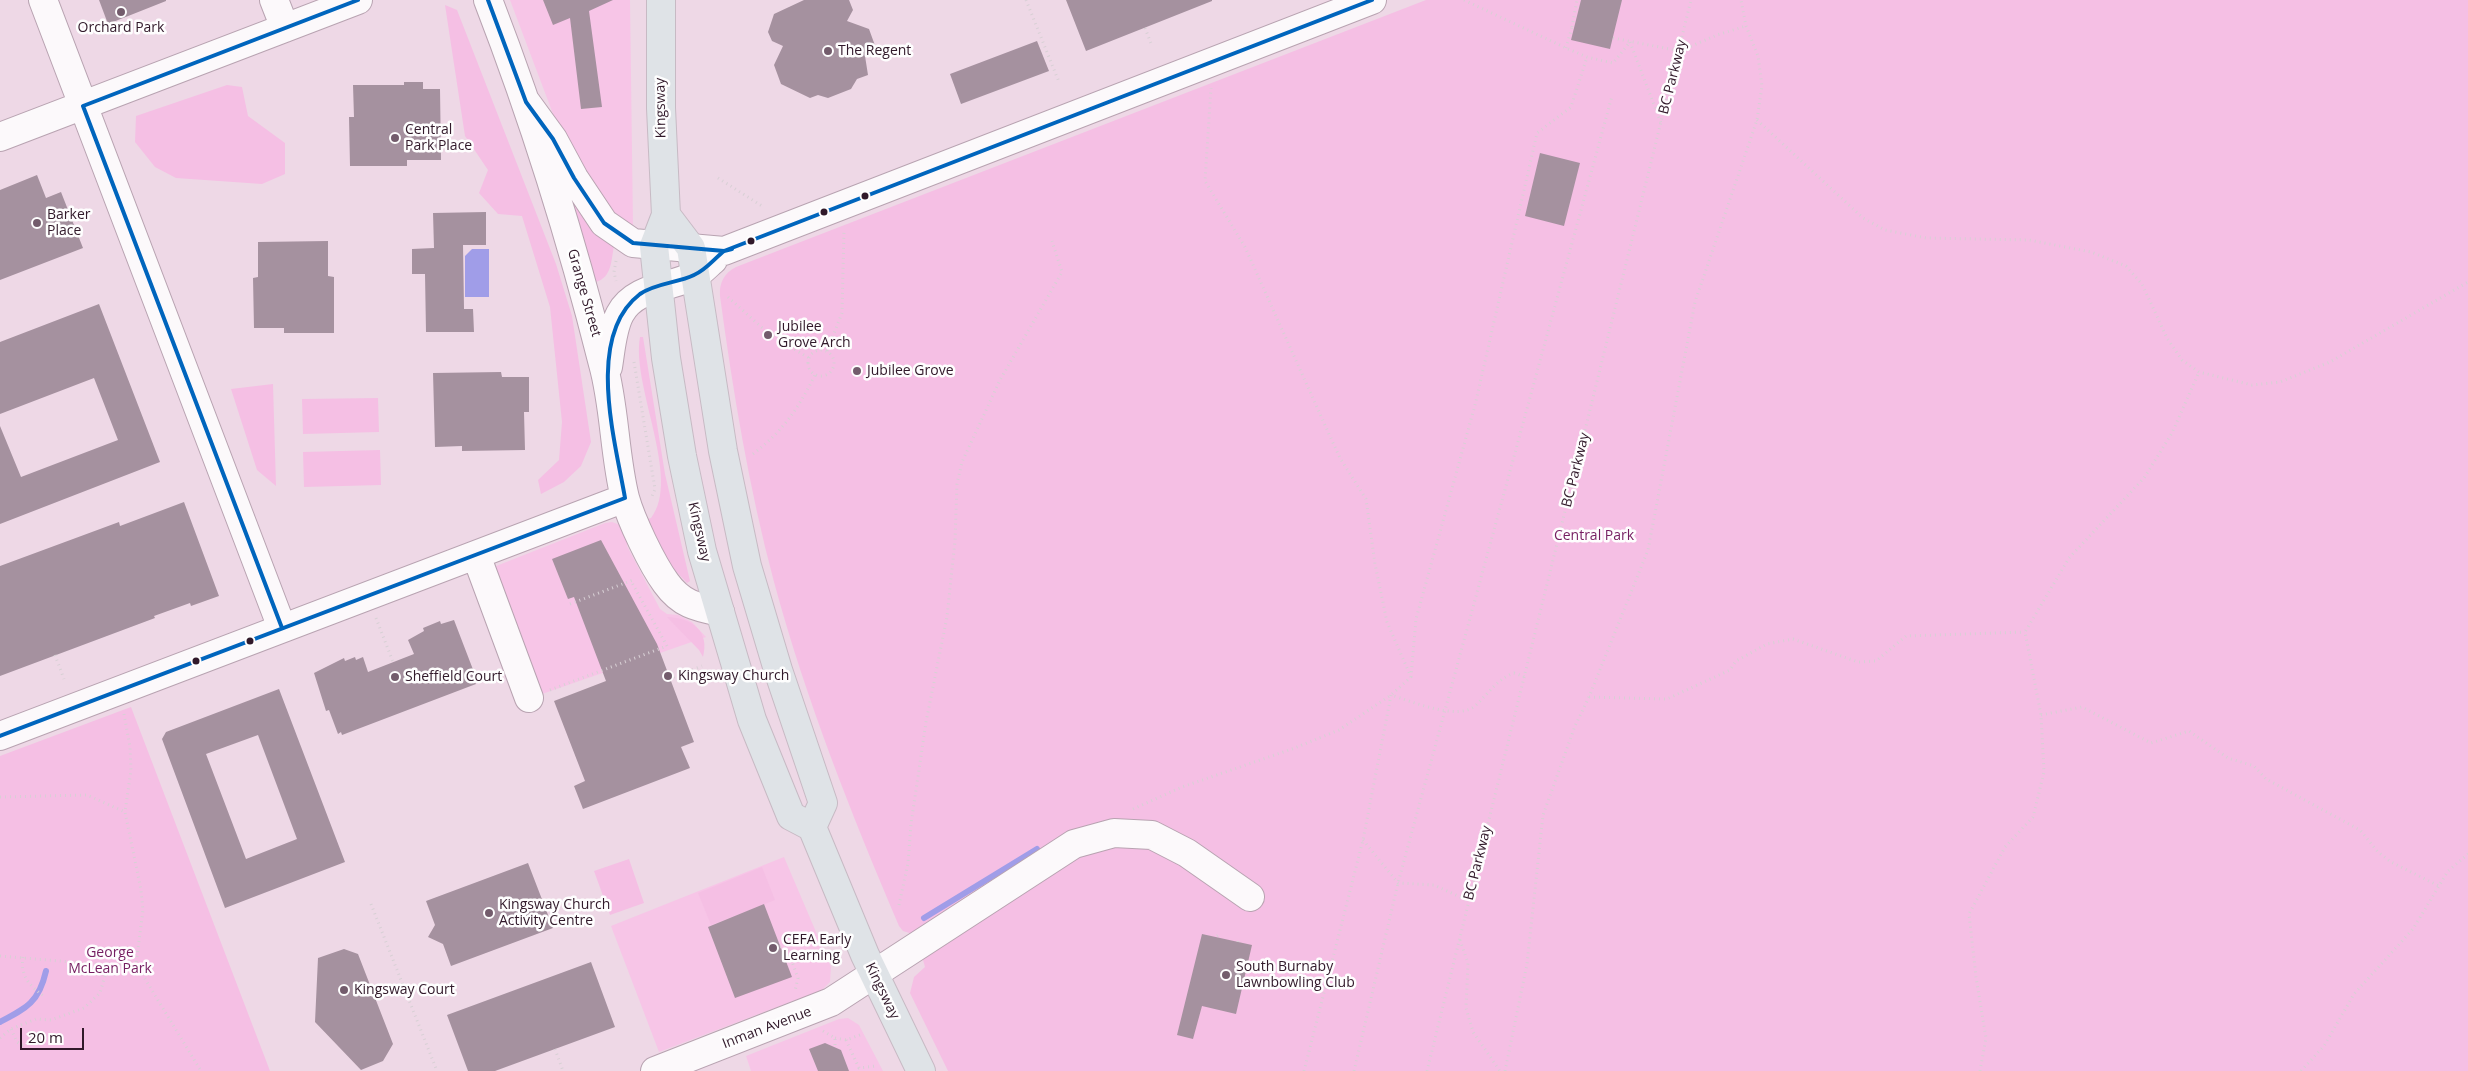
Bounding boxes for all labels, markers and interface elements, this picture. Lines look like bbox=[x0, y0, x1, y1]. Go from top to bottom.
marker: Orchard Park bbox=[115, 6, 127, 18]
place label: Orchard Park bbox=[78, 20, 164, 36]
street label: BC Parkway bbox=[1656, 38, 1690, 116]
place label: The Regent bbox=[838, 43, 911, 59]
marker: The Regent bbox=[822, 45, 834, 57]
street label: Kingsway bbox=[652, 78, 670, 138]
place label: Central Park Place bbox=[405, 122, 472, 154]
marker: Central Park Place bbox=[389, 132, 401, 144]
unlabelled marker bbox=[860, 191, 870, 201]
place label: Barker Place bbox=[47, 207, 90, 240]
unlabelled marker bbox=[819, 207, 829, 217]
marker: Barker Place bbox=[31, 217, 43, 229]
unlabelled marker bbox=[746, 236, 756, 246]
street label: Grange Street bbox=[563, 247, 605, 339]
place label: Jubilee Grove Arch bbox=[778, 319, 851, 352]
marker: Jubilee Grove Arch bbox=[762, 329, 774, 341]
place label: Jubilee Grove bbox=[867, 363, 954, 379]
marker: Jubilee Grove bbox=[851, 365, 863, 377]
street label: BC Parkway bbox=[1559, 431, 1593, 509]
street label: Kingsway bbox=[684, 501, 714, 563]
park label: Central Park bbox=[1554, 528, 1634, 544]
unlabelled marker bbox=[245, 636, 255, 646]
unlabelled marker bbox=[191, 656, 201, 666]
place label: Kingsway Church bbox=[678, 668, 789, 684]
place label: Sheffield Court bbox=[405, 669, 502, 685]
marker: Kingsway Church bbox=[662, 670, 674, 682]
marker: Sheffield Court bbox=[389, 671, 401, 683]
street label: BC Parkway bbox=[1461, 824, 1495, 902]
place label: Kingsway Church Activity Centre bbox=[499, 897, 610, 930]
marker: Kingsway Church Activity Centre bbox=[483, 907, 495, 919]
place label: CEFA Early Learning bbox=[783, 932, 851, 964]
marker: CEFA Early Learning bbox=[767, 942, 779, 954]
park label: George McLean Park bbox=[68, 945, 152, 978]
place label: South Burnaby Lawnbowling Club bbox=[1236, 959, 1355, 992]
street label: Kingsway bbox=[861, 960, 903, 1022]
marker: South Burnaby Lawnbowling Club bbox=[1220, 969, 1232, 981]
place label: Kingsway Court bbox=[354, 982, 455, 998]
marker: Kingsway Court bbox=[338, 984, 350, 996]
street label: Inman Avenue bbox=[720, 1003, 814, 1053]
scale bar bbox=[22, 1018, 86, 1050]
text: 20 m bbox=[28, 1027, 63, 1047]

